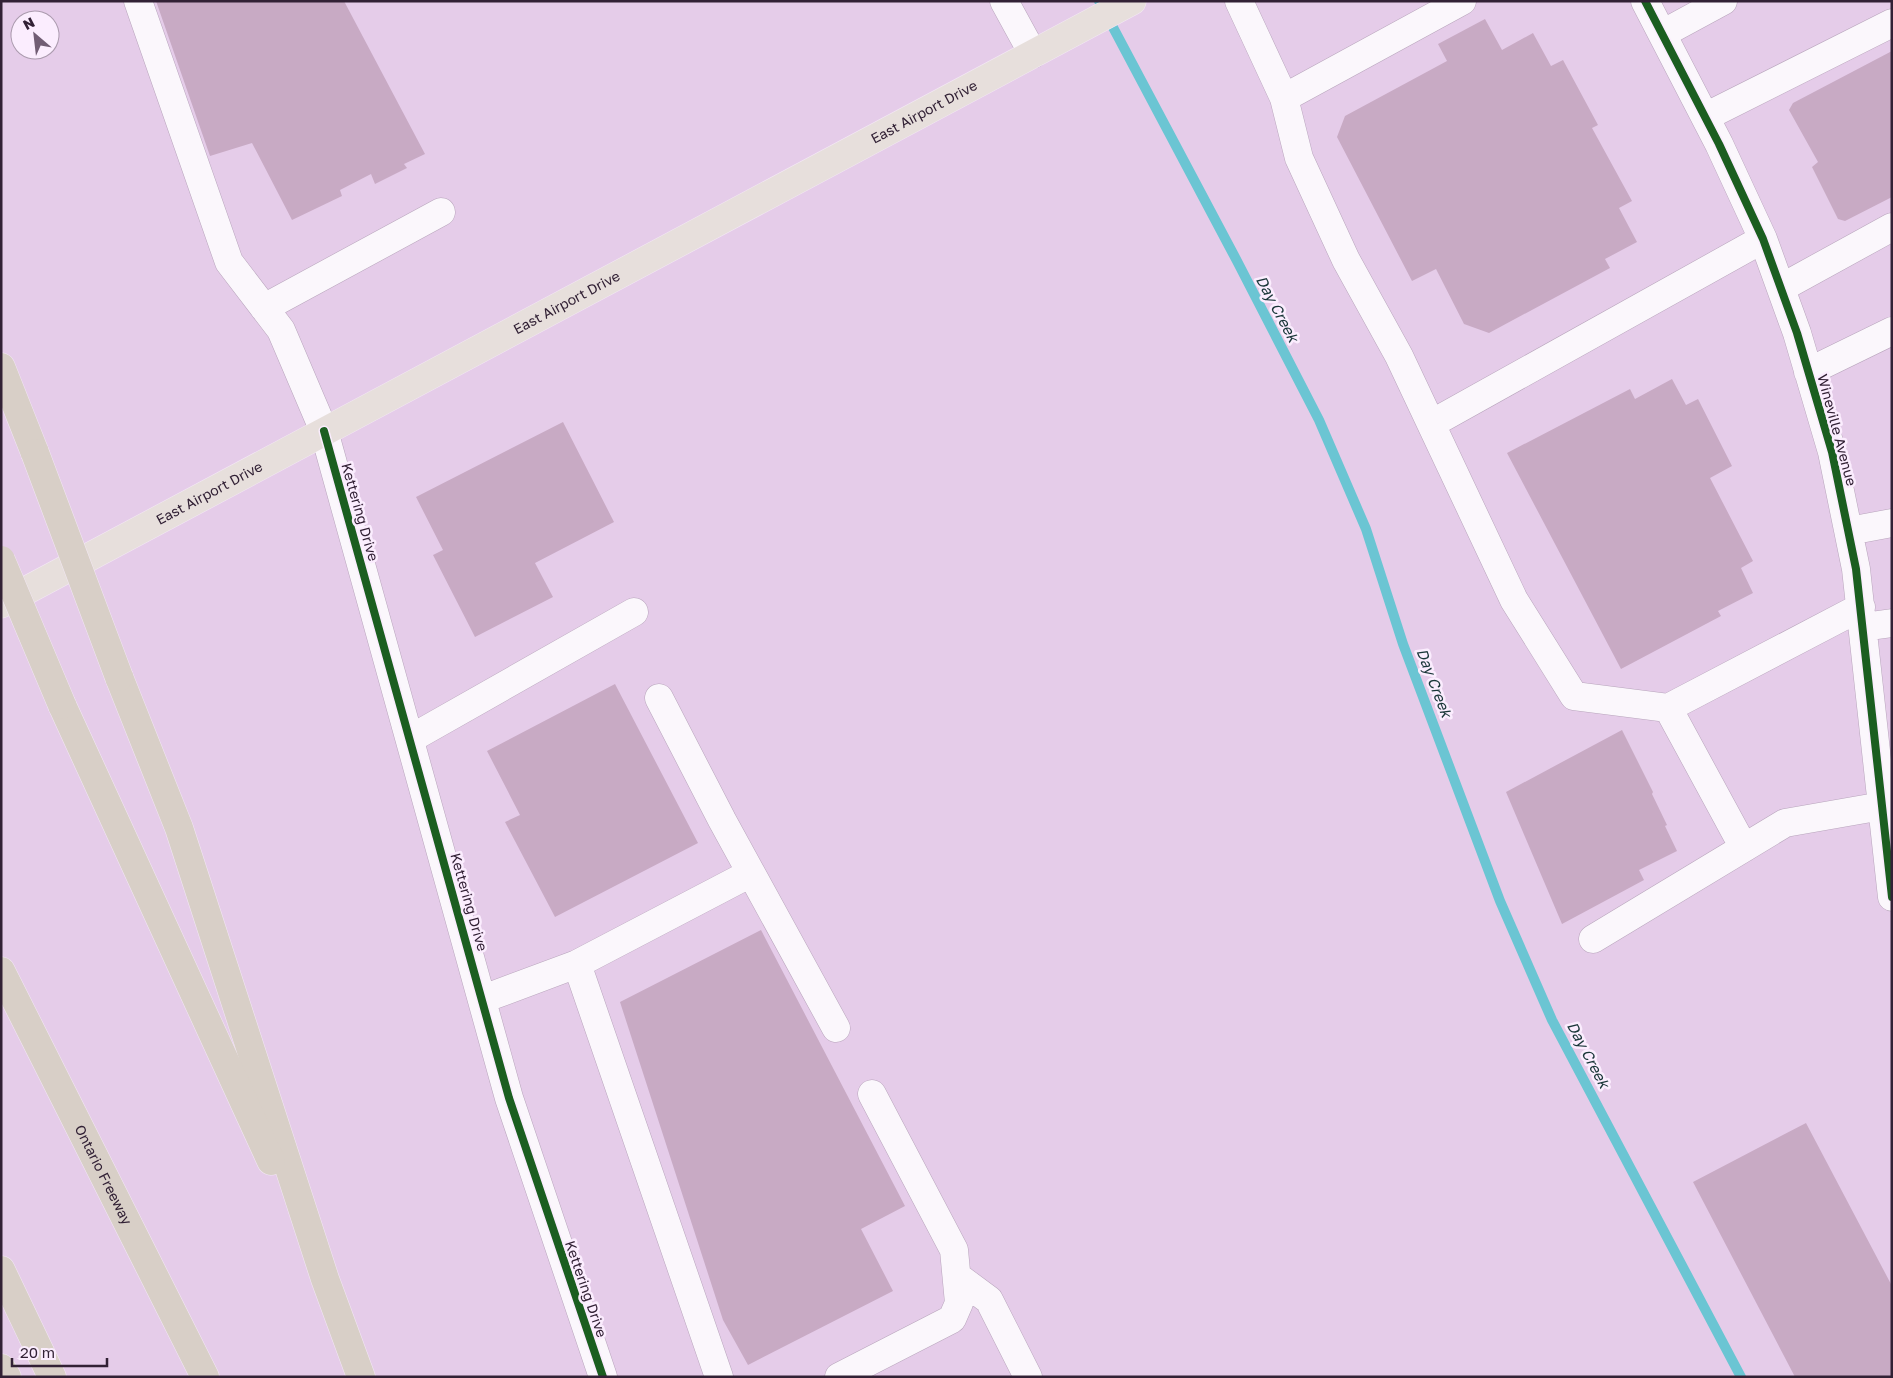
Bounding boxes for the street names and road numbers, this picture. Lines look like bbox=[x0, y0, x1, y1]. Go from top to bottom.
street label: East Airport Drive bbox=[868, 76, 980, 147]
street label: East Airport Drive bbox=[510, 267, 623, 337]
street label: Wineville Avenue bbox=[1814, 372, 1861, 488]
street label: East Airport Drive bbox=[153, 457, 265, 528]
street label: Kettering Drive bbox=[338, 461, 383, 563]
street label: Kettering Drive bbox=[447, 851, 492, 953]
street label: Ontario Freeway bbox=[72, 1122, 136, 1228]
street label: Kettering Drive bbox=[562, 1238, 611, 1340]

